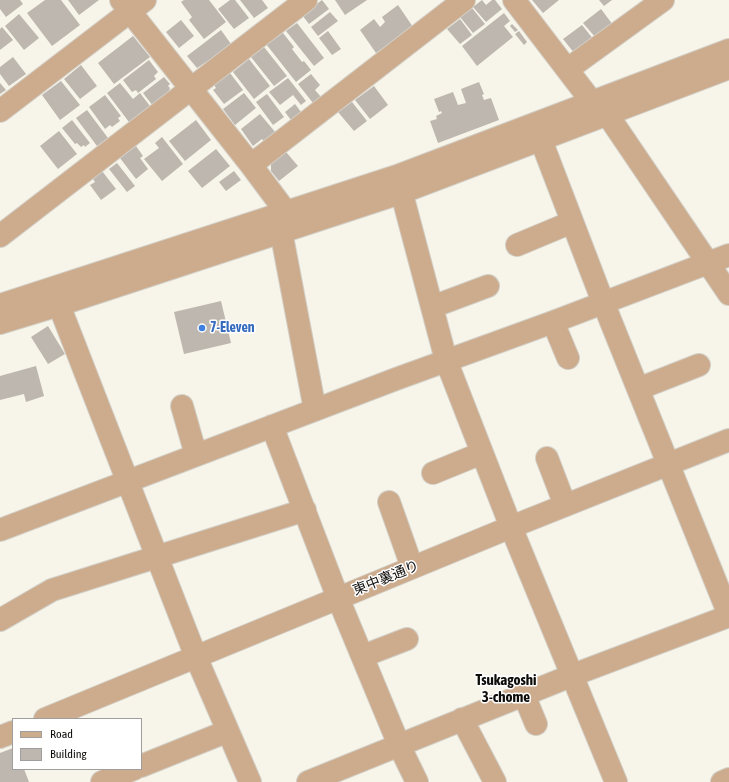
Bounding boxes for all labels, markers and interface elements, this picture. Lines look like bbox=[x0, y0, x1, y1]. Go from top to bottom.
place label: 7-Eleven bbox=[210, 320, 255, 336]
marker: 7-Eleven bbox=[197, 323, 207, 333]
street label: 東中裏通り bbox=[350, 557, 422, 599]
district label: Tsukagoshi 3-chome bbox=[475, 671, 537, 706]
legend bbox=[12, 718, 142, 770]
text: Road bbox=[50, 727, 73, 741]
text: Building bbox=[50, 747, 87, 761]

